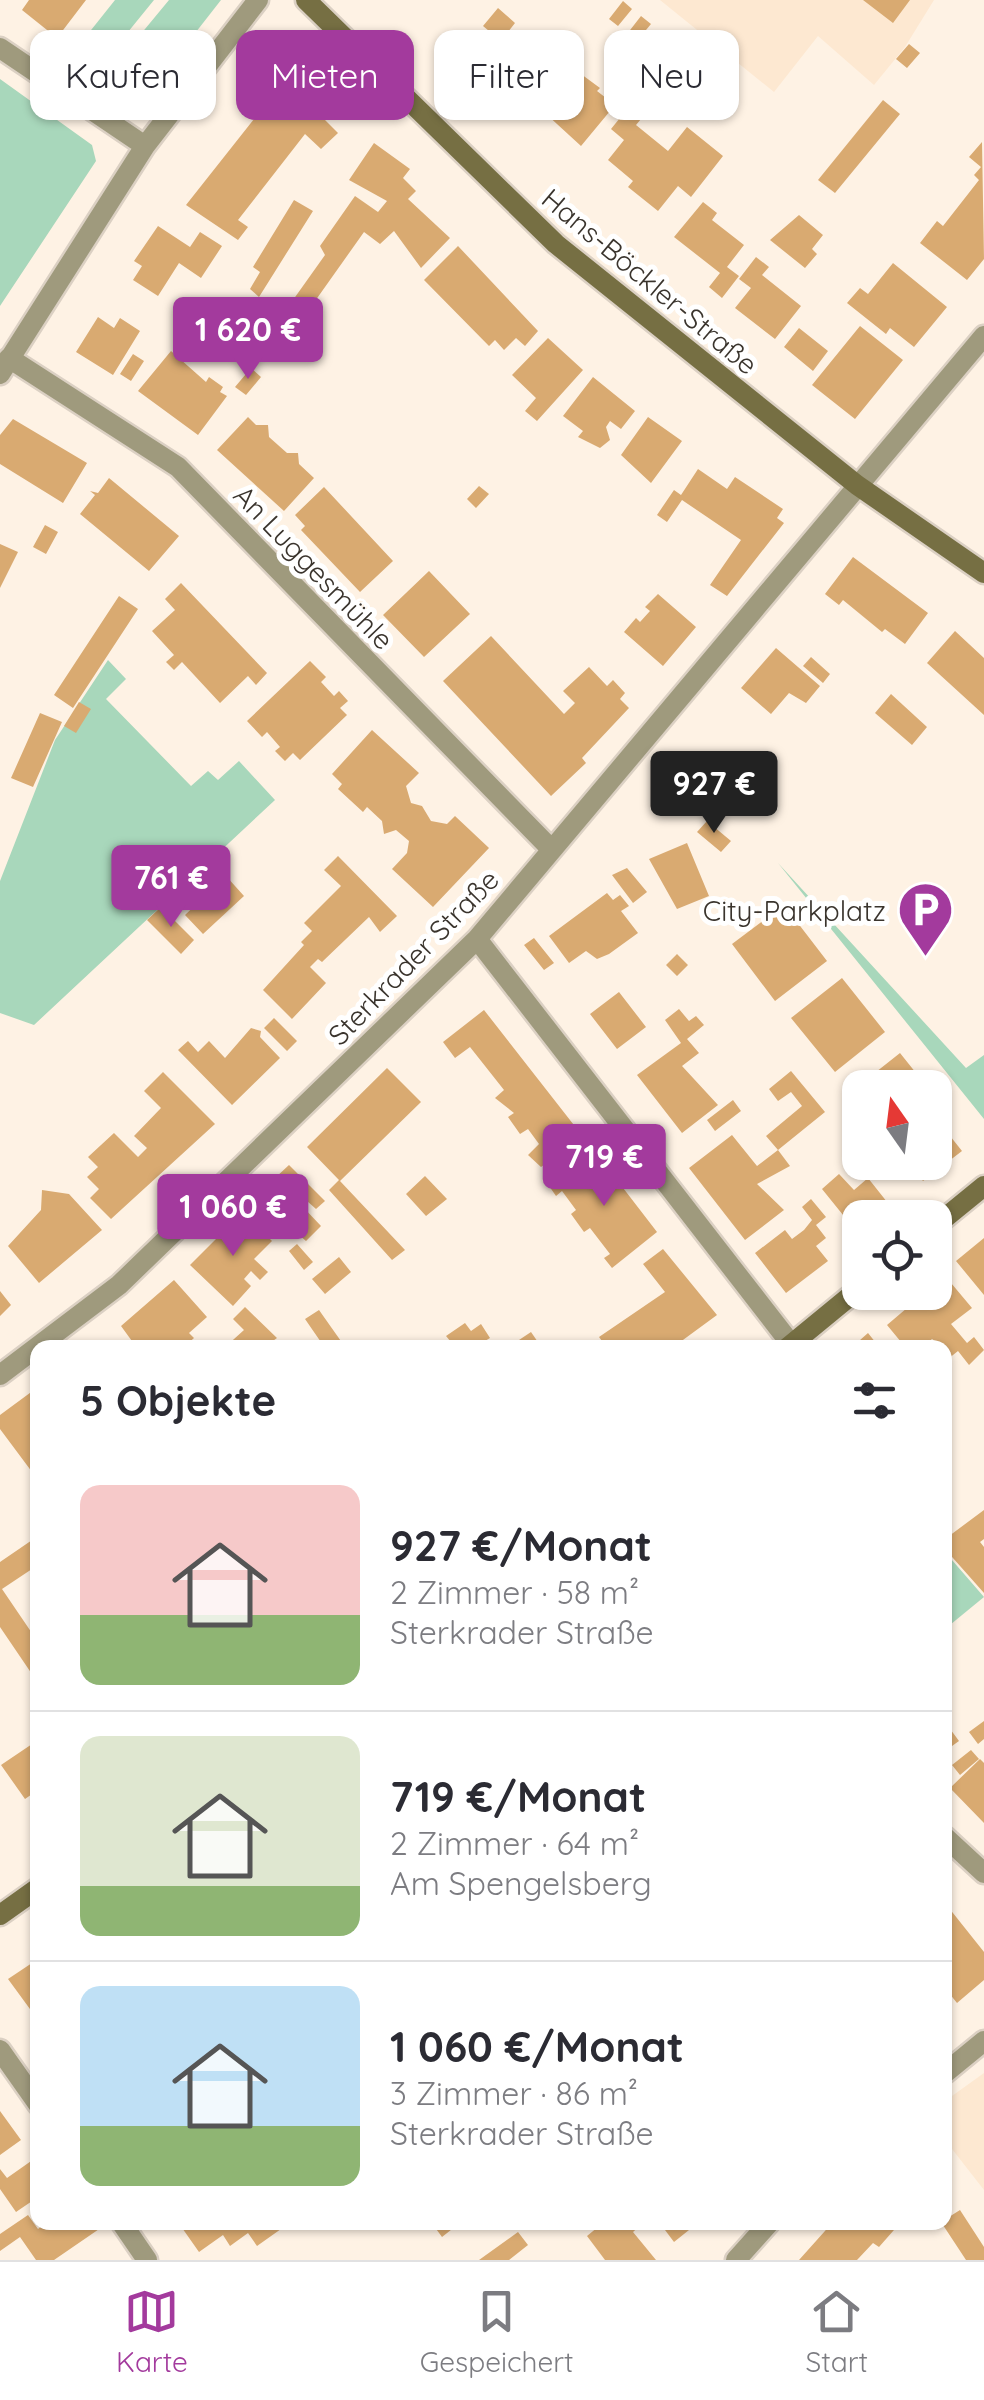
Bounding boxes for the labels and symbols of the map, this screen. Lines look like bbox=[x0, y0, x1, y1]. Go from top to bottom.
street label: Hans-Böckler-Straße bbox=[535, 181, 765, 381]
pin: 1 620 € bbox=[156, 297, 340, 382]
street label: An Luggesmühle bbox=[227, 477, 401, 657]
pin: 927 € bbox=[644, 751, 784, 836]
pin: 761 € bbox=[101, 845, 241, 930]
street label: Sterkrader Straße bbox=[320, 862, 506, 1052]
parking icon: City-Parkplatz bbox=[895, 880, 955, 959]
place label: City-Parkplatz bbox=[703, 893, 886, 928]
north arrow bbox=[842, 1070, 952, 1180]
pin: 719 € bbox=[534, 1124, 674, 1209]
pin: 1 060 € bbox=[141, 1174, 325, 1259]

